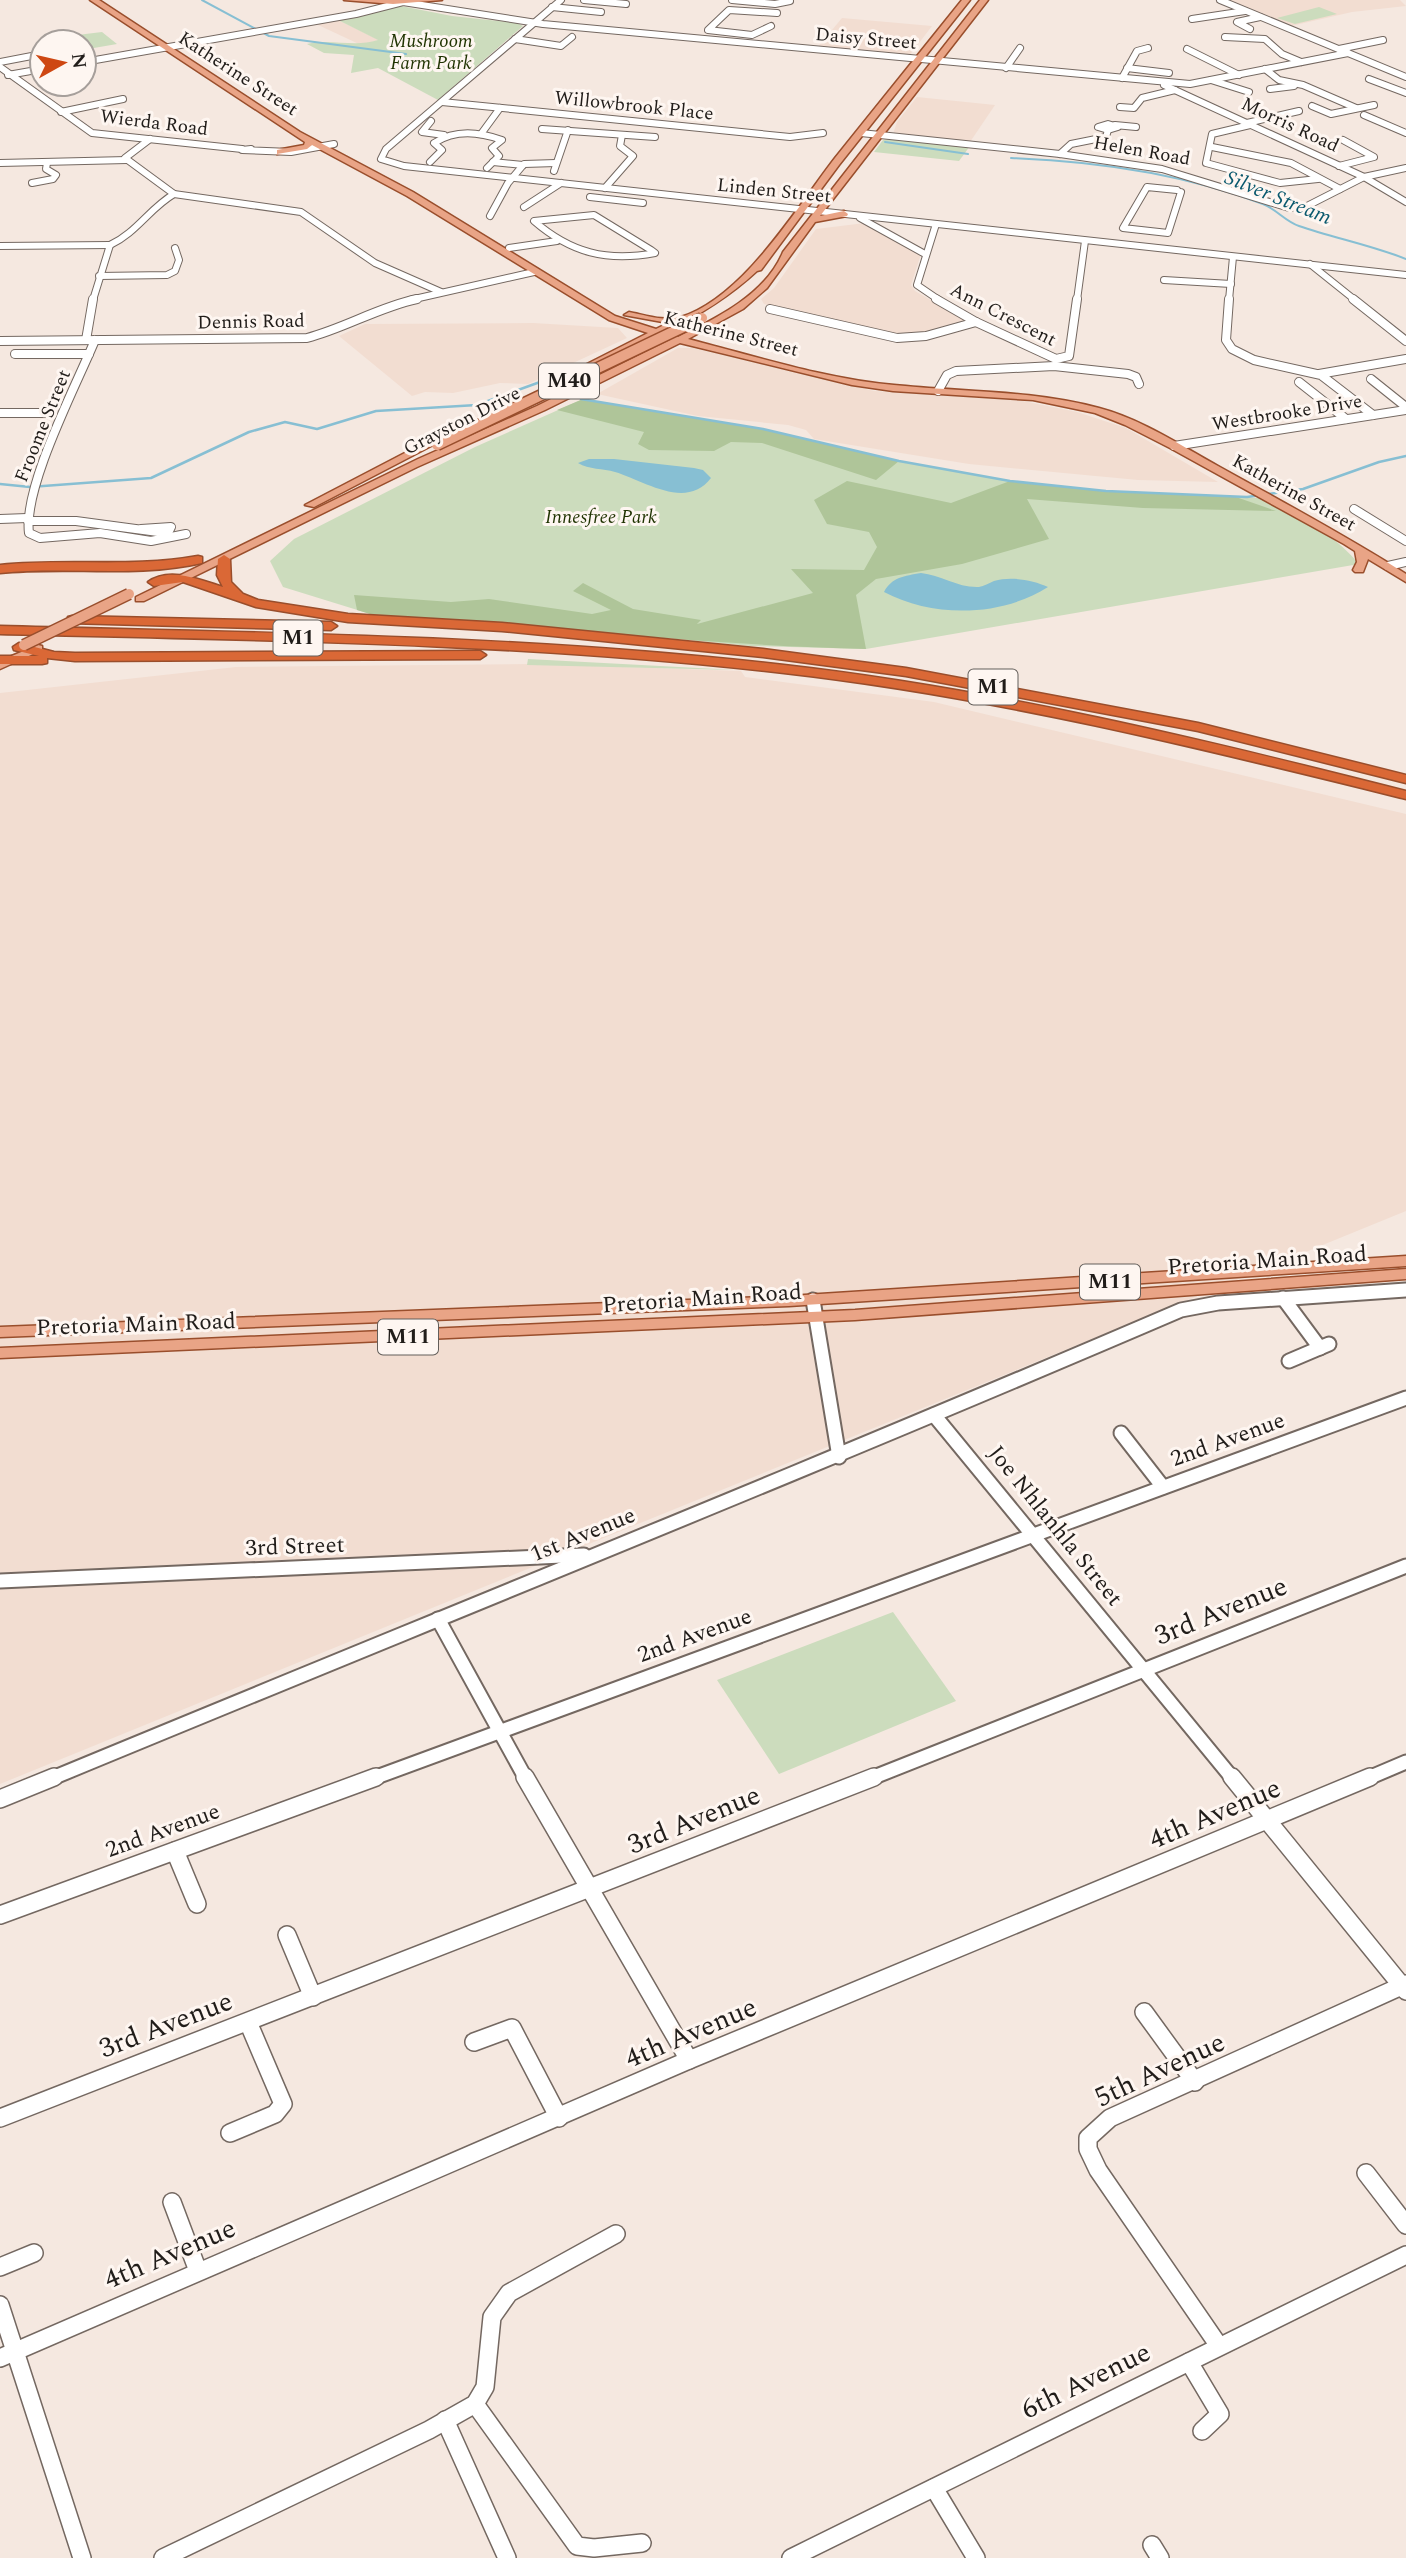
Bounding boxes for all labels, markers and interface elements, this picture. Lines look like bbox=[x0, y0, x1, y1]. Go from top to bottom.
street label: Daisy Street bbox=[814, 20, 918, 58]
street label: Katherine Street bbox=[172, 24, 304, 124]
park label: Mushroom Farm Park bbox=[389, 27, 473, 78]
north arrow bbox=[28, 28, 98, 98]
text: N bbox=[63, 51, 94, 71]
street label: Willowbrook Place bbox=[553, 83, 715, 129]
street label: Morris Road bbox=[1236, 90, 1344, 160]
street label: Wierda Road bbox=[98, 102, 210, 144]
street label: Helen Road bbox=[1091, 128, 1193, 174]
water label: Silver Stream bbox=[1220, 162, 1336, 234]
street label: Linden Street bbox=[716, 171, 833, 211]
street label: Ann Crescent bbox=[945, 276, 1061, 354]
street label: Katherine Street bbox=[661, 303, 802, 365]
street label: Dennis Road bbox=[197, 307, 305, 337]
road number: M40 bbox=[539, 364, 599, 398]
street label: Froome Street bbox=[7, 365, 79, 487]
street label: Grayston Drive bbox=[398, 379, 526, 463]
street label: Westbrooke Drive bbox=[1210, 387, 1364, 439]
street label: Katherine Street bbox=[1227, 447, 1362, 539]
park label: Innesfree Park bbox=[545, 503, 657, 532]
road number: M1 bbox=[274, 620, 322, 656]
road number: M1 bbox=[968, 670, 1018, 704]
street label: Pretoria Main Road bbox=[1166, 1237, 1368, 1285]
road number: M11 bbox=[1080, 1264, 1140, 1300]
street label: Pretoria Main Road bbox=[601, 1275, 803, 1323]
street label: Pretoria Main Road bbox=[35, 1304, 237, 1346]
road number: M11 bbox=[378, 1320, 438, 1354]
street label: 2nd Avenue bbox=[1166, 1403, 1290, 1477]
street label: Joe Nhlanhla Street bbox=[979, 1438, 1131, 1614]
street label: 1st Avenue bbox=[525, 1498, 641, 1572]
street label: 3rd Street bbox=[245, 1528, 345, 1566]
street label: 3rd Avenue bbox=[1148, 1565, 1294, 1657]
street label: 2nd Avenue bbox=[633, 1599, 757, 1673]
street label: 4th Avenue bbox=[1142, 1767, 1288, 1861]
street label: 3rd Avenue bbox=[621, 1774, 767, 1866]
street label: 2nd Avenue bbox=[101, 1794, 225, 1868]
street label: 3rd Avenue bbox=[93, 1980, 239, 2070]
street label: 4th Avenue bbox=[618, 1986, 764, 2080]
street label: 5th Avenue bbox=[1088, 2021, 1232, 2119]
street label: 4th Avenue bbox=[97, 2207, 243, 2301]
street label: 6th Avenue bbox=[1014, 2331, 1158, 2431]

